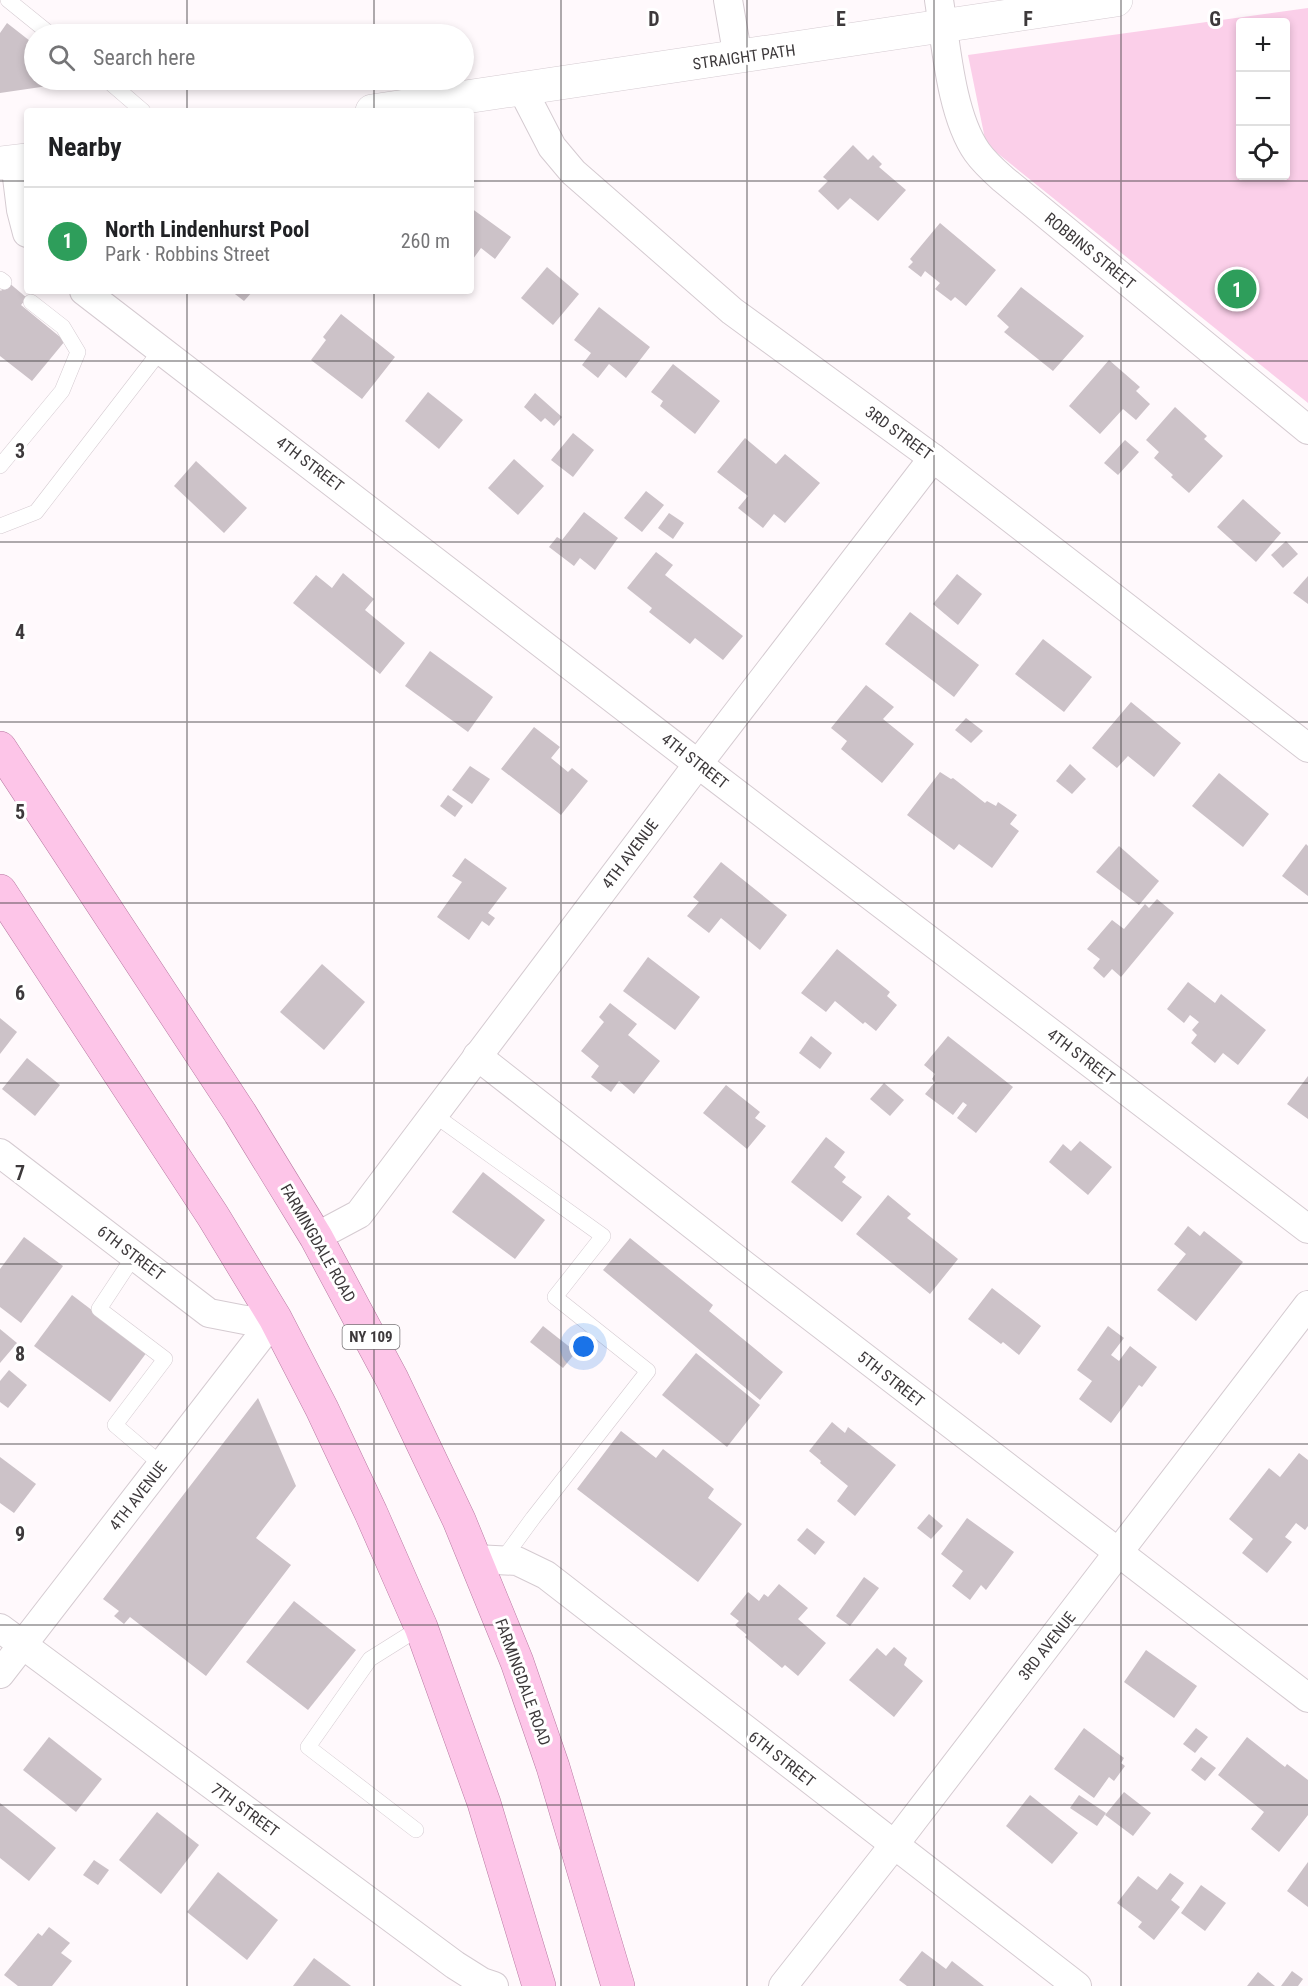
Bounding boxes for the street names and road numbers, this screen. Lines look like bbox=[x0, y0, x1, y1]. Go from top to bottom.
street label: STRAIGHT PATH bbox=[691, 40, 797, 74]
street label: ROBBINS STREET bbox=[1041, 209, 1139, 293]
street label: 3RD STREET bbox=[862, 402, 936, 464]
street label: 4TH STREET bbox=[273, 433, 347, 495]
street label: 4TH STREET bbox=[658, 729, 732, 793]
street label: 4TH AVENUE bbox=[598, 815, 662, 893]
street label: 4TH STREET bbox=[1044, 1025, 1118, 1087]
street label: FARMINGDALE ROAD bbox=[276, 1181, 360, 1305]
street label: 6TH STREET bbox=[94, 1222, 168, 1284]
road number: NY 109 bbox=[342, 1325, 400, 1349]
street label: 5TH STREET bbox=[854, 1347, 928, 1411]
street label: 4TH AVENUE bbox=[105, 1458, 171, 1534]
street label: 3RD AVENUE bbox=[1014, 1608, 1080, 1684]
street label: FARMINGDALE ROAD bbox=[491, 1616, 555, 1748]
street label: 6TH STREET bbox=[745, 1727, 819, 1791]
street label: 7TH STREET bbox=[207, 1779, 283, 1841]

